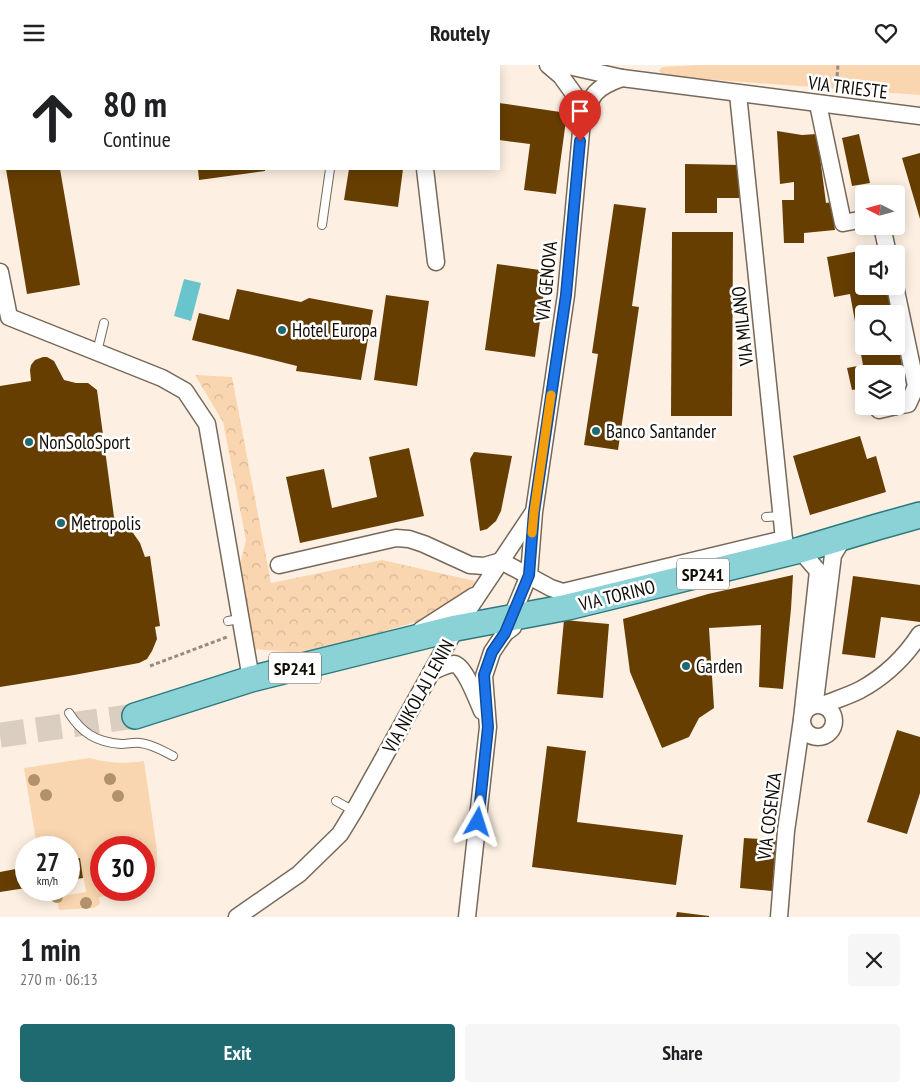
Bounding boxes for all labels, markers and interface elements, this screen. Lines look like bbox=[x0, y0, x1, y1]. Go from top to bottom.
icon: menu bbox=[20, 19, 48, 47]
text: Routely bbox=[430, 19, 490, 47]
icon: heart bbox=[872, 19, 900, 47]
street label: VIA TRIESTE bbox=[806, 70, 889, 104]
text: 80 m bbox=[103, 81, 167, 127]
icon: ahead bbox=[20, 85, 85, 150]
pin bbox=[559, 90, 601, 141]
icon: arrive bbox=[566, 97, 594, 125]
text: Continue bbox=[103, 125, 171, 153]
north arrow bbox=[855, 185, 905, 235]
map controls bbox=[855, 185, 905, 415]
street label: VIA GENOVA bbox=[530, 240, 562, 323]
button: sound bbox=[855, 245, 905, 295]
street label: VIA MILANO bbox=[726, 285, 758, 368]
button: search bbox=[855, 305, 905, 355]
place label: Hotel Europa bbox=[292, 318, 377, 342]
marker: Hotel Europa bbox=[276, 324, 288, 336]
button: layers bbox=[855, 365, 905, 415]
place label: Banco Santander bbox=[606, 419, 717, 443]
marker: Banco Santander bbox=[590, 425, 602, 437]
place label: NonSoloSport bbox=[39, 430, 131, 454]
marker: NonSoloSport bbox=[23, 436, 35, 448]
place label: Metropolis bbox=[71, 511, 141, 535]
marker: Metropolis bbox=[55, 517, 67, 529]
road number: SP241 bbox=[677, 559, 729, 589]
street label: VIA TORINO bbox=[576, 574, 658, 616]
street label: VIA NIKOLAJ LENIN bbox=[376, 635, 459, 758]
road number: SP241 bbox=[269, 653, 321, 683]
place label: Garden bbox=[696, 654, 743, 678]
marker: Garden bbox=[680, 660, 692, 672]
street label: VIA COSENZA bbox=[752, 771, 786, 862]
position arrow bbox=[451, 795, 503, 847]
speed limit sign: 30 bbox=[90, 836, 155, 901]
text: 27 bbox=[36, 846, 59, 878]
text: km/h bbox=[37, 873, 58, 888]
text: 1 min bbox=[20, 930, 81, 969]
button: close bbox=[848, 934, 900, 986]
text: 270 m · 06:13 bbox=[20, 969, 98, 989]
button: Exit bbox=[20, 1024, 455, 1082]
button: Share bbox=[465, 1024, 900, 1082]

